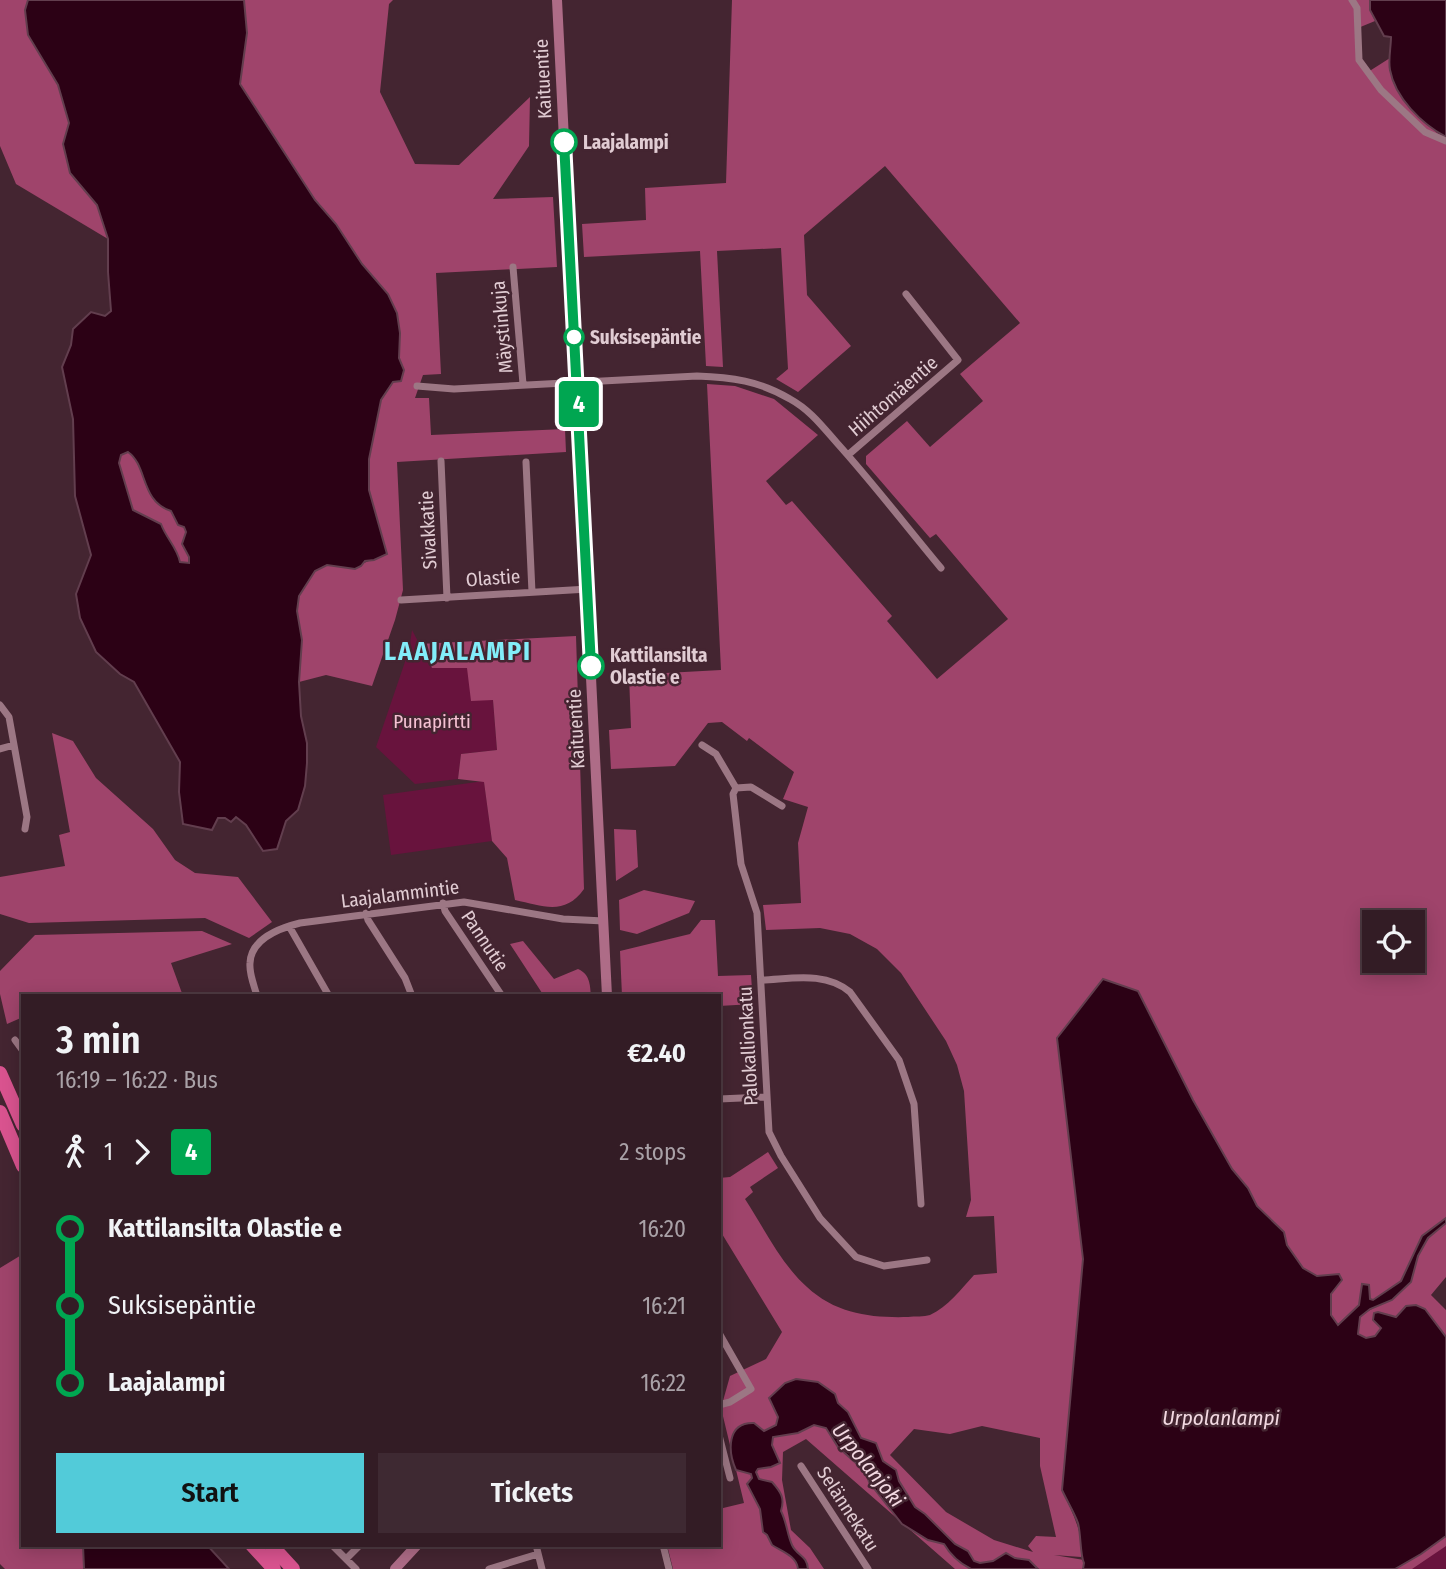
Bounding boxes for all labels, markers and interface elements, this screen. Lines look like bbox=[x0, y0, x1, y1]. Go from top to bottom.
street label: Kaituentie bbox=[529, 38, 557, 120]
marker: Laajalampi bbox=[551, 129, 577, 155]
place label: Laajalampi bbox=[583, 131, 669, 154]
street label: Mäystinkuja bbox=[487, 280, 517, 374]
place label: Suksisepäntie bbox=[590, 326, 702, 349]
marker: Suksisepäntie bbox=[564, 327, 584, 347]
street label: Hiihtomäentie bbox=[844, 351, 942, 441]
line badge: 4 bbox=[556, 381, 602, 427]
text: 4 bbox=[573, 390, 585, 418]
street label: Sivakkatie bbox=[414, 490, 442, 570]
street label: Olastie bbox=[465, 565, 521, 591]
district label: LAAJALAMPI bbox=[384, 636, 532, 667]
place label: Kattilansilta Olastie e bbox=[610, 644, 707, 689]
marker: Kattilansilta Olastie e bbox=[578, 653, 604, 679]
street label: Kaituentie bbox=[562, 688, 590, 770]
park label: Punapirtti bbox=[393, 710, 471, 733]
street label: Laajalammintie bbox=[339, 875, 461, 913]
street label: Pannutie bbox=[456, 906, 514, 976]
map controls bbox=[1362, 910, 1425, 973]
button: locate bbox=[1362, 910, 1425, 973]
street label: Palokallionkatu bbox=[733, 986, 763, 1106]
text: 3 min bbox=[56, 1017, 141, 1063]
text: €2.40 bbox=[627, 1038, 686, 1069]
text: 16:19 – 16:22 · Bus bbox=[56, 1066, 218, 1094]
icon: walk bbox=[56, 1133, 94, 1171]
icon: forward bbox=[123, 1133, 161, 1171]
text: 1 bbox=[104, 1138, 113, 1166]
text: 4 bbox=[185, 1138, 197, 1166]
text: 2 stops bbox=[619, 1138, 686, 1166]
text: Kattilansilta Olastie e bbox=[108, 1213, 342, 1244]
text: 16:20 bbox=[639, 1215, 686, 1243]
text: Suksisepäntie bbox=[108, 1290, 256, 1321]
text: 16:21 bbox=[642, 1292, 686, 1320]
text: Laajalampi bbox=[108, 1367, 225, 1398]
text: 16:22 bbox=[640, 1369, 686, 1397]
water label: Urpolanlampi bbox=[1162, 1405, 1281, 1431]
water label: Urpolanjoki bbox=[826, 1418, 910, 1513]
button: Start bbox=[56, 1453, 364, 1533]
button: Tickets bbox=[378, 1453, 686, 1533]
street label: Selännekatu bbox=[812, 1462, 884, 1556]

